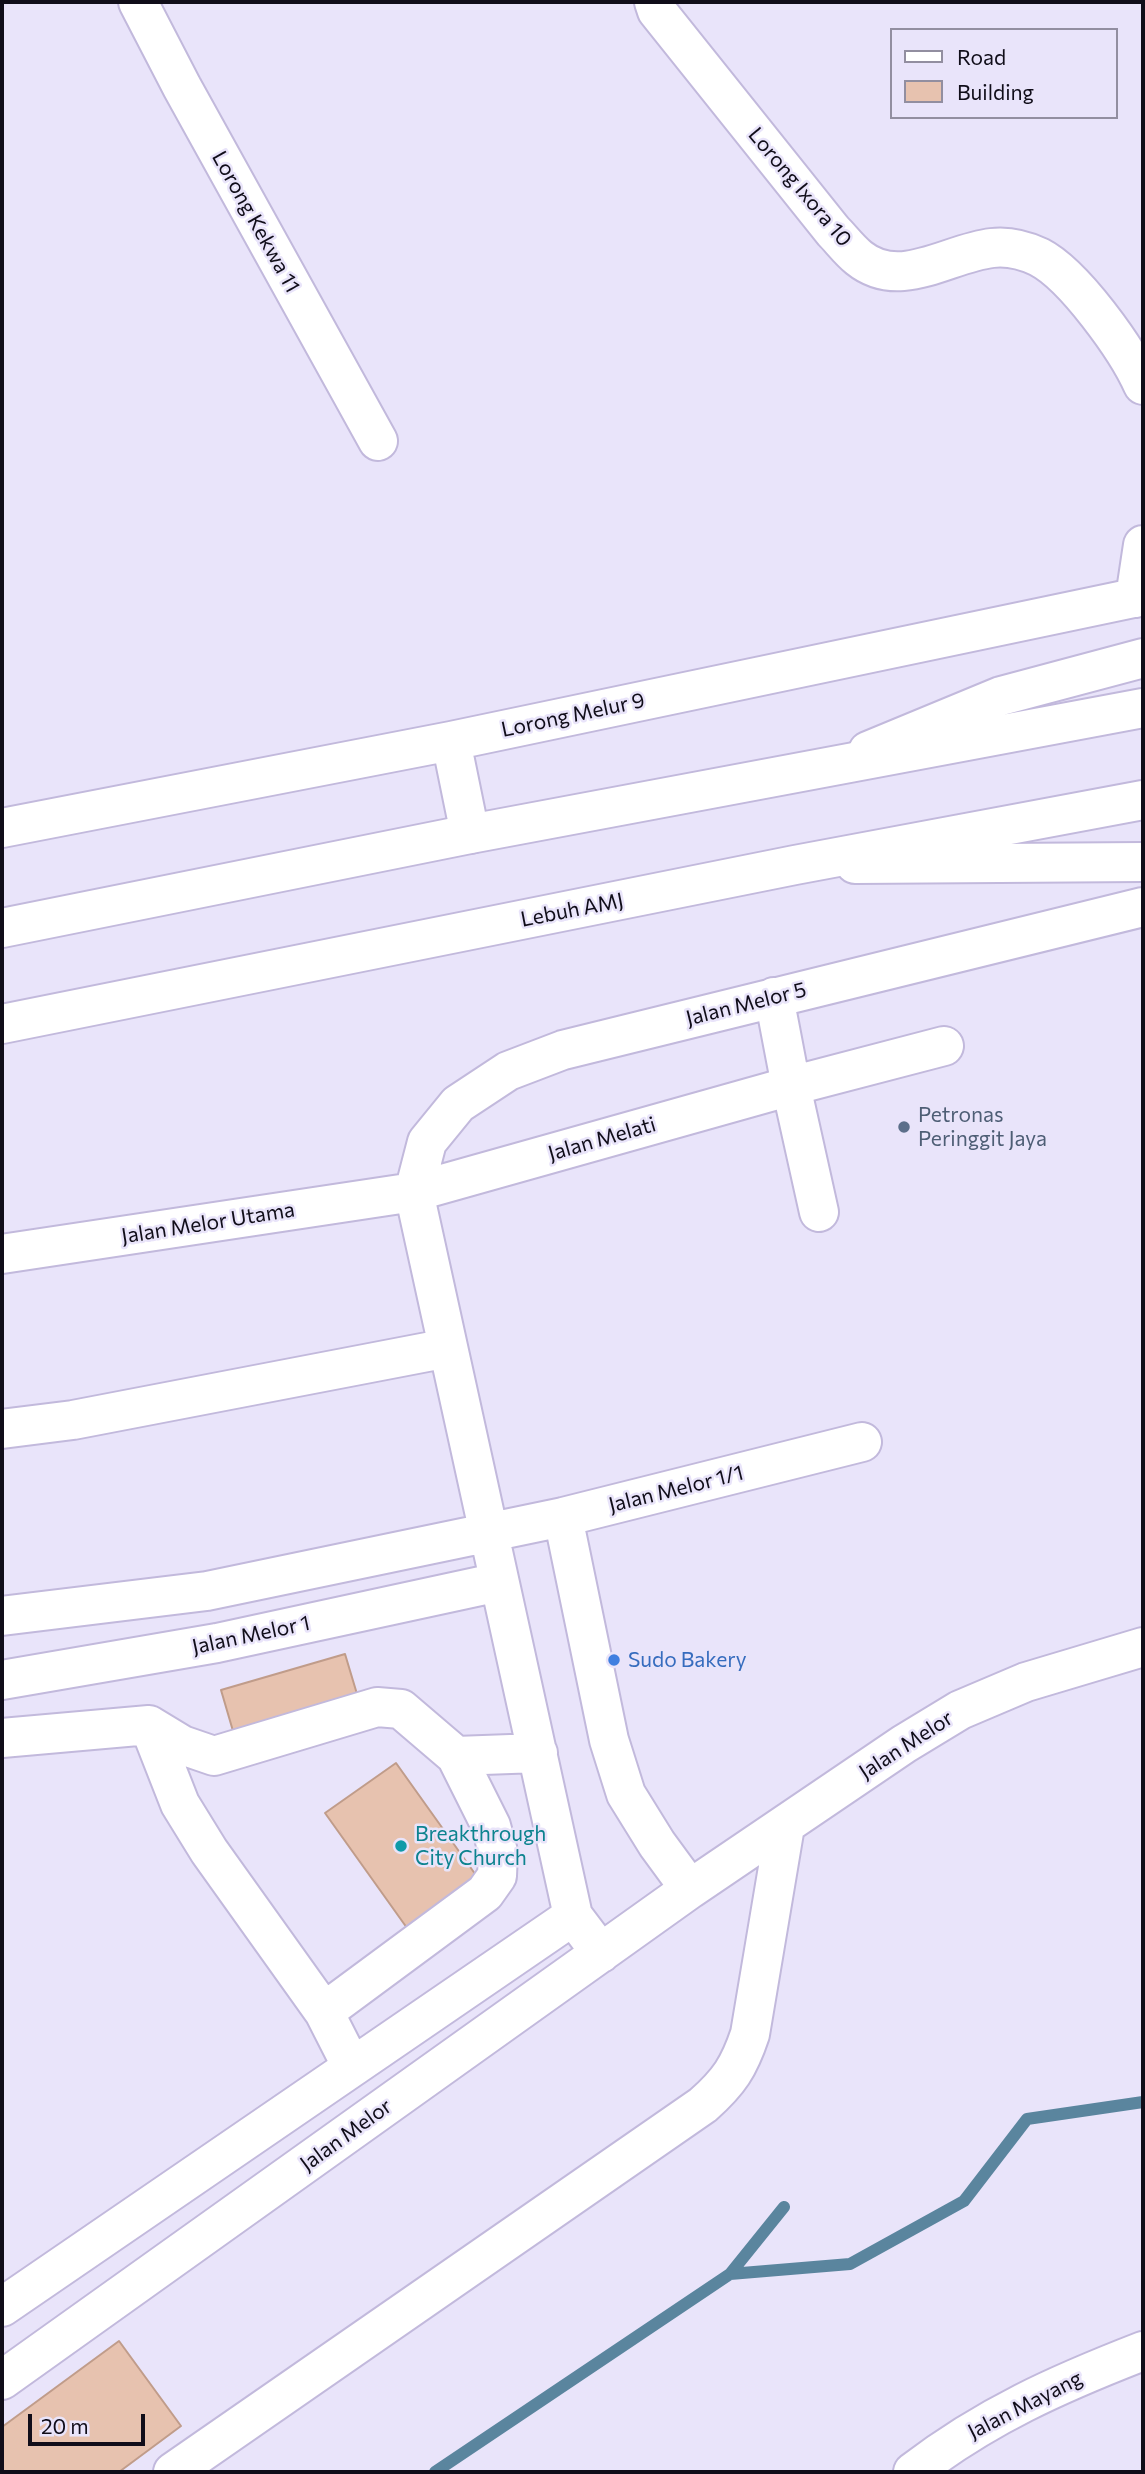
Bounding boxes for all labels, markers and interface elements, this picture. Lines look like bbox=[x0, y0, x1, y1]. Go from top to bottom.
legend bbox=[890, 28, 1117, 119]
text: Road bbox=[957, 44, 1006, 69]
text: Building bbox=[957, 79, 1034, 104]
street label: Lorong Ixora 10 bbox=[743, 122, 857, 252]
street label: Lorong Kekwa 11 bbox=[207, 147, 305, 297]
street label: Lorong Melur 9 bbox=[499, 688, 647, 742]
street label: Lebuh AMJ bbox=[519, 888, 625, 932]
street label: Jalan Melor 5 bbox=[683, 977, 809, 1031]
place label: Petronas Peringgit Jaya bbox=[918, 1102, 1047, 1152]
street label: Jalan Melati bbox=[545, 1112, 659, 1166]
marker: Petronas Peringgit Jaya bbox=[896, 1119, 912, 1135]
street label: Jalan Melor Utama bbox=[120, 1197, 296, 1249]
street label: Jalan Melor 1/1 bbox=[606, 1460, 746, 1518]
street label: Jalan Melor 1 bbox=[190, 1610, 312, 1660]
place label: Sudo Bakery bbox=[628, 1647, 747, 1673]
marker: Sudo Bakery bbox=[606, 1652, 622, 1668]
street label: Jalan Melor bbox=[854, 1705, 958, 1785]
place label: Breakthrough City Church bbox=[415, 1821, 546, 1871]
marker: Breakthrough City Church bbox=[393, 1838, 409, 1854]
street label: Jalan Melor bbox=[295, 2093, 397, 2177]
street label: Jalan Mayang bbox=[964, 2365, 1086, 2445]
scale bar bbox=[32, 2400, 149, 2444]
text: 20 m bbox=[41, 2413, 89, 2438]

